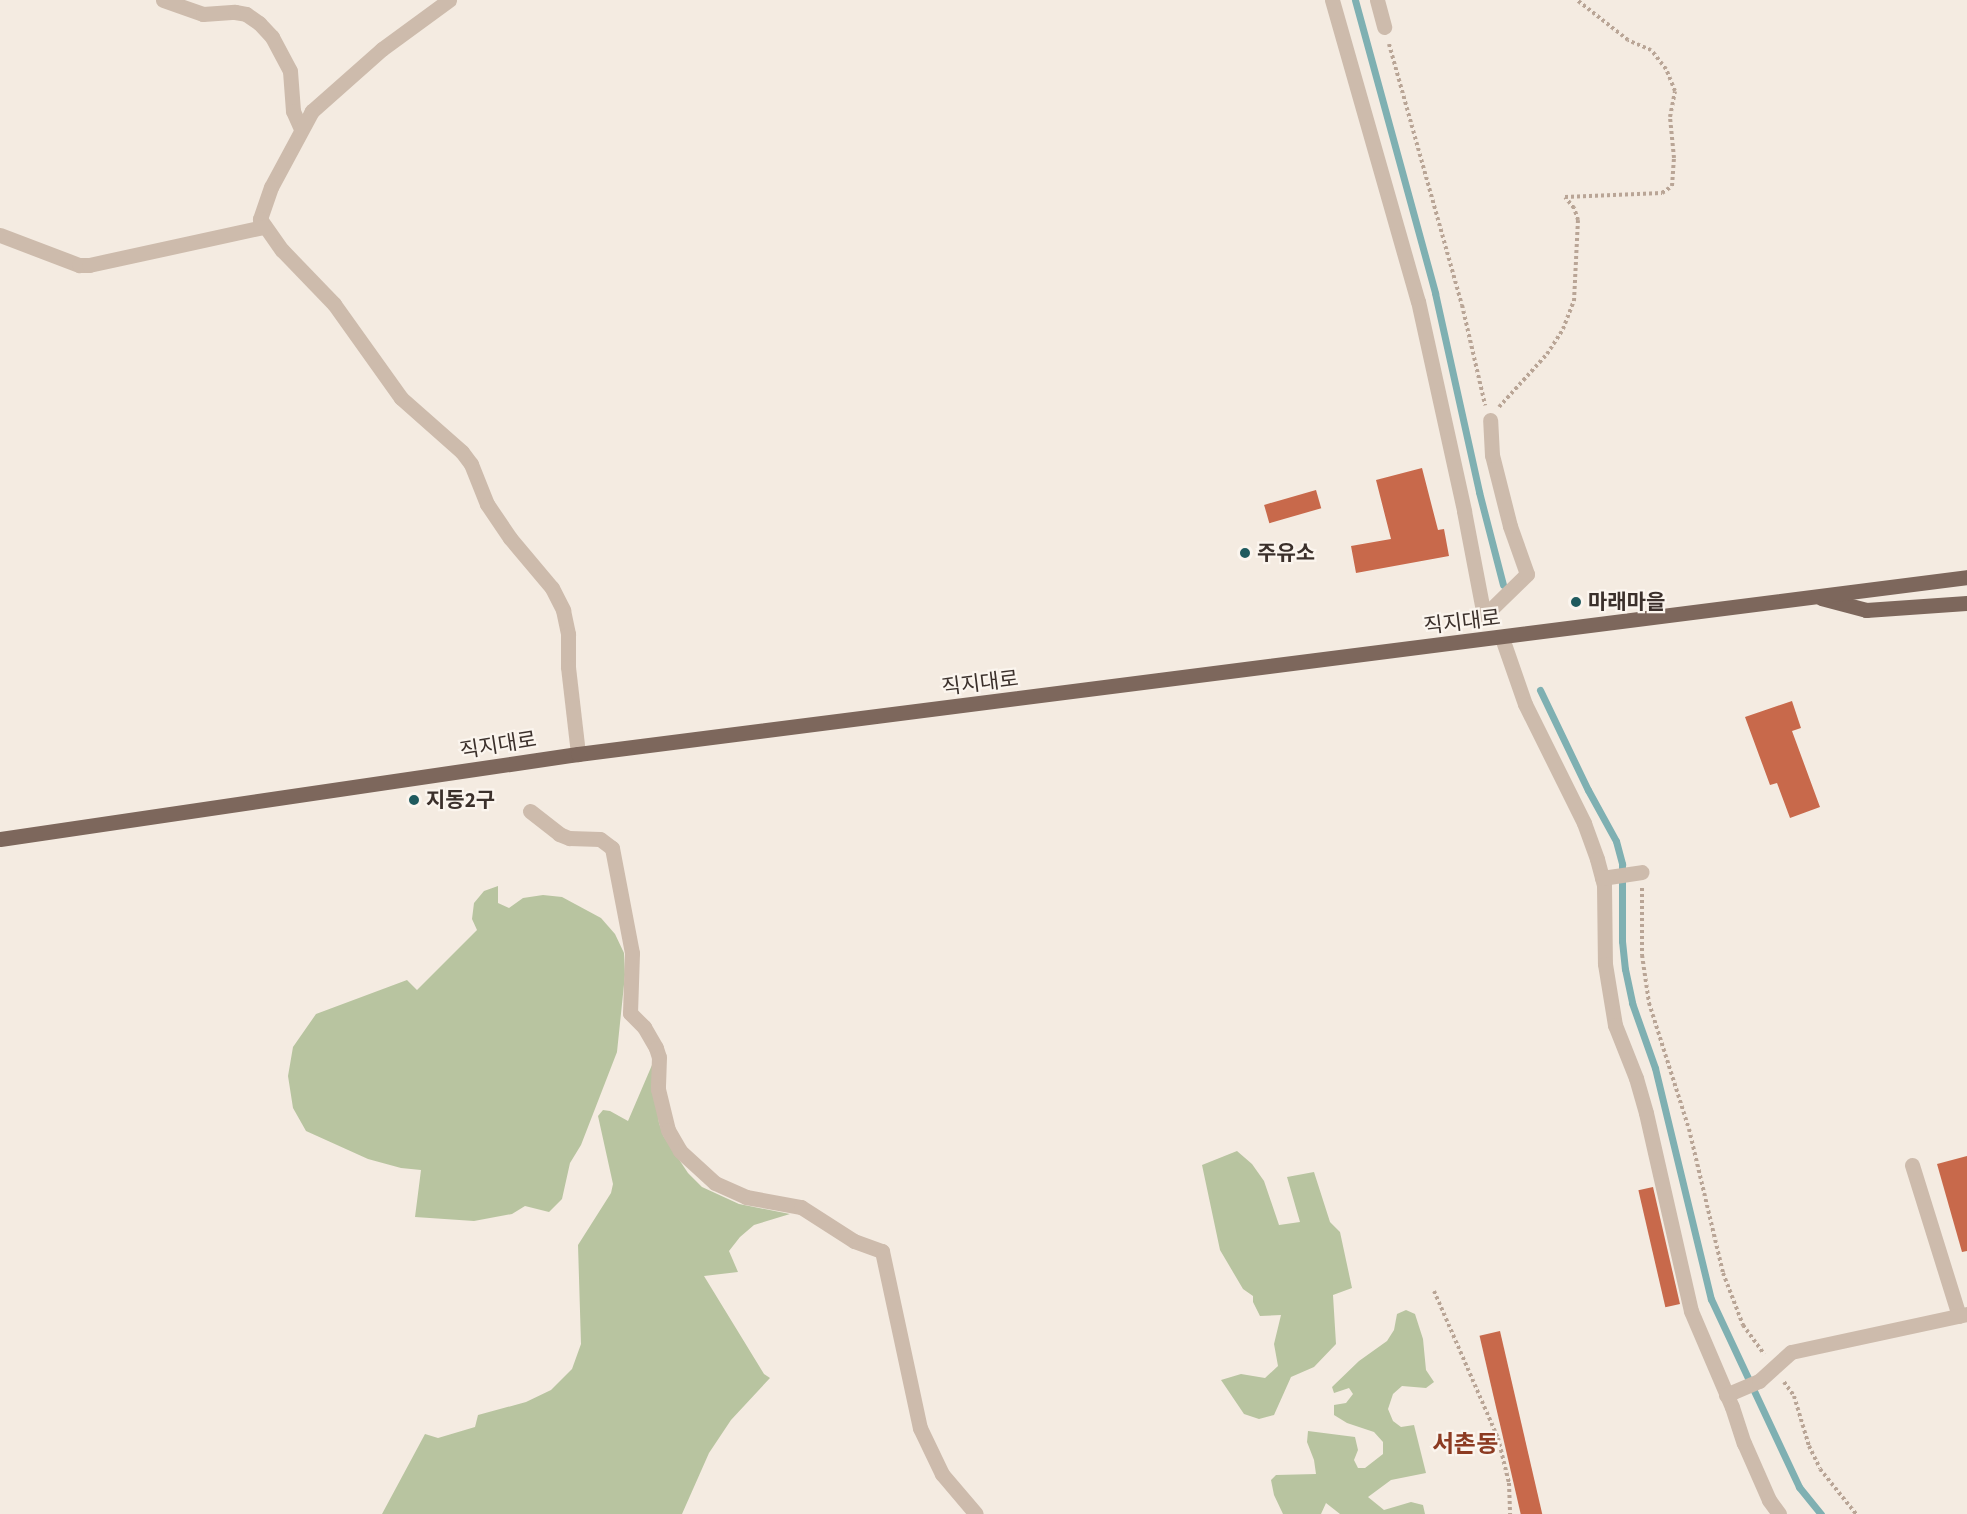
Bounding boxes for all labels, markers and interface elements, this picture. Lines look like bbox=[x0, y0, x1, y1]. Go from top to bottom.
place label: 주유소 bbox=[1257, 540, 1315, 566]
marker: 주유소 bbox=[1238, 546, 1252, 560]
place label: 마래마을 bbox=[1588, 589, 1665, 615]
marker: 마래마을 bbox=[1569, 595, 1583, 609]
street label: 직지대로 bbox=[1422, 605, 1502, 639]
street label: 직지대로 bbox=[940, 666, 1020, 700]
street label: 직지대로 bbox=[458, 727, 538, 763]
place label: 지동2구 bbox=[426, 787, 495, 813]
marker: 지동2구 bbox=[407, 793, 421, 807]
district label: 서촌동 bbox=[1432, 1431, 1498, 1459]

